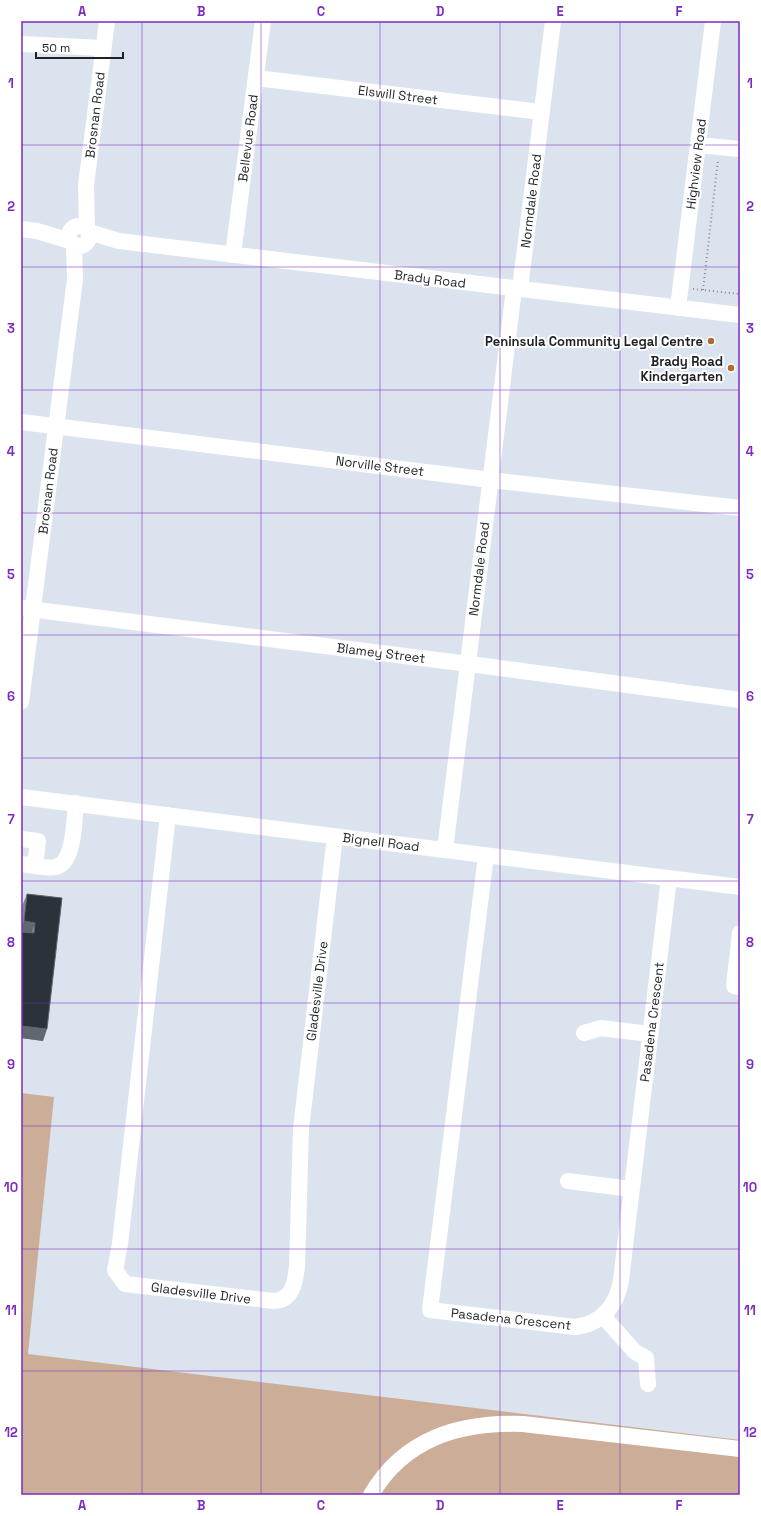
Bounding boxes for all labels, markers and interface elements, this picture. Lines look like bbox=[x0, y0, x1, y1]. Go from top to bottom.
text: A bbox=[78, 3, 87, 20]
text: B bbox=[197, 3, 206, 20]
text: C bbox=[317, 3, 325, 20]
text: D bbox=[436, 3, 445, 20]
text: E bbox=[556, 3, 564, 20]
text: F bbox=[676, 3, 683, 20]
scale bar bbox=[36, 34, 123, 60]
text: 50 m bbox=[42, 40, 70, 56]
street label: Brosnan Road bbox=[81, 71, 109, 159]
text: 1 bbox=[8, 75, 14, 92]
text: 1 bbox=[747, 75, 753, 92]
street label: Elswill Street bbox=[357, 82, 439, 108]
street label: Bellevue Road bbox=[234, 93, 262, 183]
street label: Highview Road bbox=[682, 118, 710, 210]
street label: Normdale Road bbox=[517, 153, 545, 249]
text: 2 bbox=[7, 198, 15, 215]
text: 2 bbox=[746, 198, 754, 215]
street label: Brady Road bbox=[393, 266, 467, 292]
text: 3 bbox=[7, 320, 15, 337]
text: 3 bbox=[746, 320, 754, 337]
place label: Peninsula Community Legal Centre bbox=[485, 333, 703, 350]
marker: Peninsula Community Legal Centre bbox=[706, 336, 716, 346]
place label: Brady Road Kindergarten bbox=[641, 353, 723, 385]
marker: Brady Road Kindergarten bbox=[726, 363, 736, 373]
text: 4 bbox=[7, 443, 15, 460]
text: 4 bbox=[746, 443, 754, 460]
street label: Brosnan Road bbox=[34, 447, 62, 535]
street label: Norville Street bbox=[335, 452, 425, 480]
street label: Normdale Road bbox=[465, 521, 493, 617]
text: 5 bbox=[7, 566, 15, 583]
text: 5 bbox=[746, 566, 754, 583]
street label: Blamey Street bbox=[336, 639, 426, 667]
text: 6 bbox=[7, 688, 15, 705]
text: 6 bbox=[746, 688, 754, 705]
text: 7 bbox=[7, 811, 15, 828]
text: 7 bbox=[746, 811, 754, 828]
street label: Bignell Road bbox=[342, 829, 420, 855]
text: 8 bbox=[7, 934, 15, 951]
text: 8 bbox=[746, 934, 754, 951]
street label: Gladesville Drive bbox=[302, 940, 332, 1042]
street label: Pasadena Crescent bbox=[636, 961, 668, 1083]
text: 9 bbox=[7, 1056, 15, 1073]
text: 9 bbox=[746, 1056, 754, 1073]
text: 10 bbox=[4, 1179, 18, 1196]
text: 10 bbox=[743, 1179, 757, 1196]
street label: Gladesville Drive bbox=[150, 1278, 252, 1308]
text: 11 bbox=[5, 1302, 17, 1319]
text: 11 bbox=[744, 1302, 756, 1319]
street label: Pasadena Crescent bbox=[450, 1304, 572, 1334]
text: 12 bbox=[4, 1424, 18, 1441]
text: 12 bbox=[743, 1424, 757, 1441]
text: A bbox=[78, 1497, 87, 1514]
text: B bbox=[197, 1497, 206, 1514]
text: C bbox=[317, 1497, 325, 1514]
text: D bbox=[436, 1497, 445, 1514]
text: E bbox=[556, 1497, 564, 1514]
text: F bbox=[676, 1497, 683, 1514]

